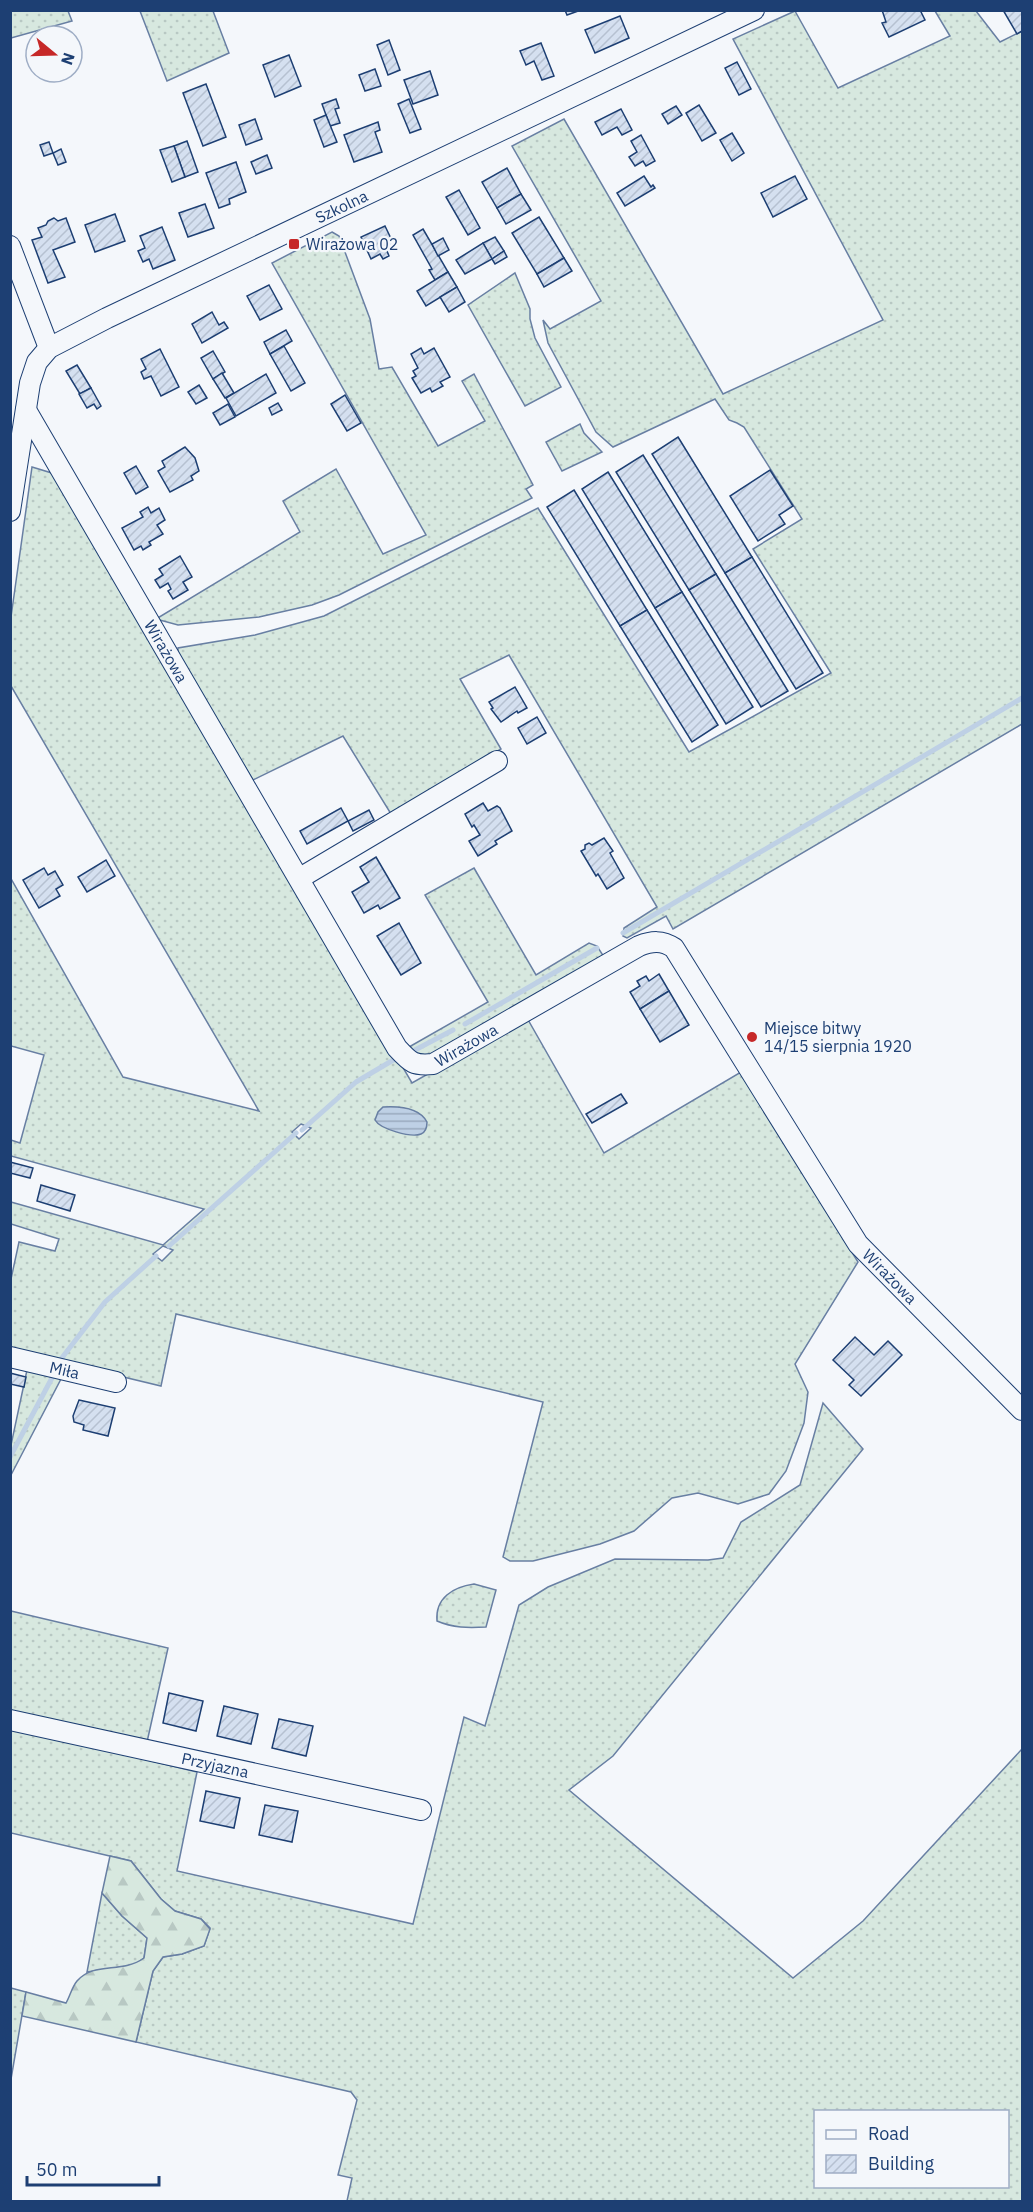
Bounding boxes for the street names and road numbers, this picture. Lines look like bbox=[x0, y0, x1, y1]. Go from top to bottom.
street label: Szkolna bbox=[312, 185, 371, 227]
street label: Wirażowa bbox=[140, 616, 193, 687]
street label: Wirażowa bbox=[431, 1019, 502, 1071]
street label: Wirażowa bbox=[858, 1245, 922, 1308]
street label: Miła bbox=[48, 1357, 82, 1383]
street label: Przyjazna bbox=[180, 1748, 251, 1782]

